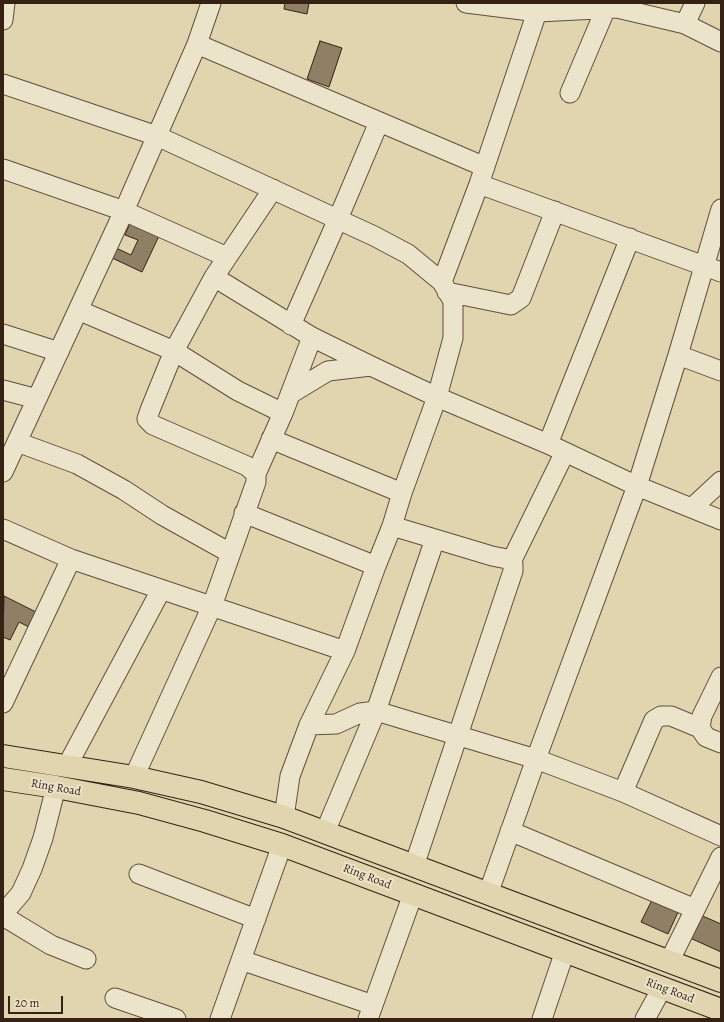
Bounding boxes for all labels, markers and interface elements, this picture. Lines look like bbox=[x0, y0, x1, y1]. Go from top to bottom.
street label: Ring Road bbox=[30, 777, 82, 799]
street label: Ring Road bbox=[341, 861, 393, 893]
street label: Ring Road bbox=[644, 975, 696, 1007]
scale bar bbox=[10, 988, 65, 1014]
text: 20 m bbox=[15, 995, 39, 1011]

